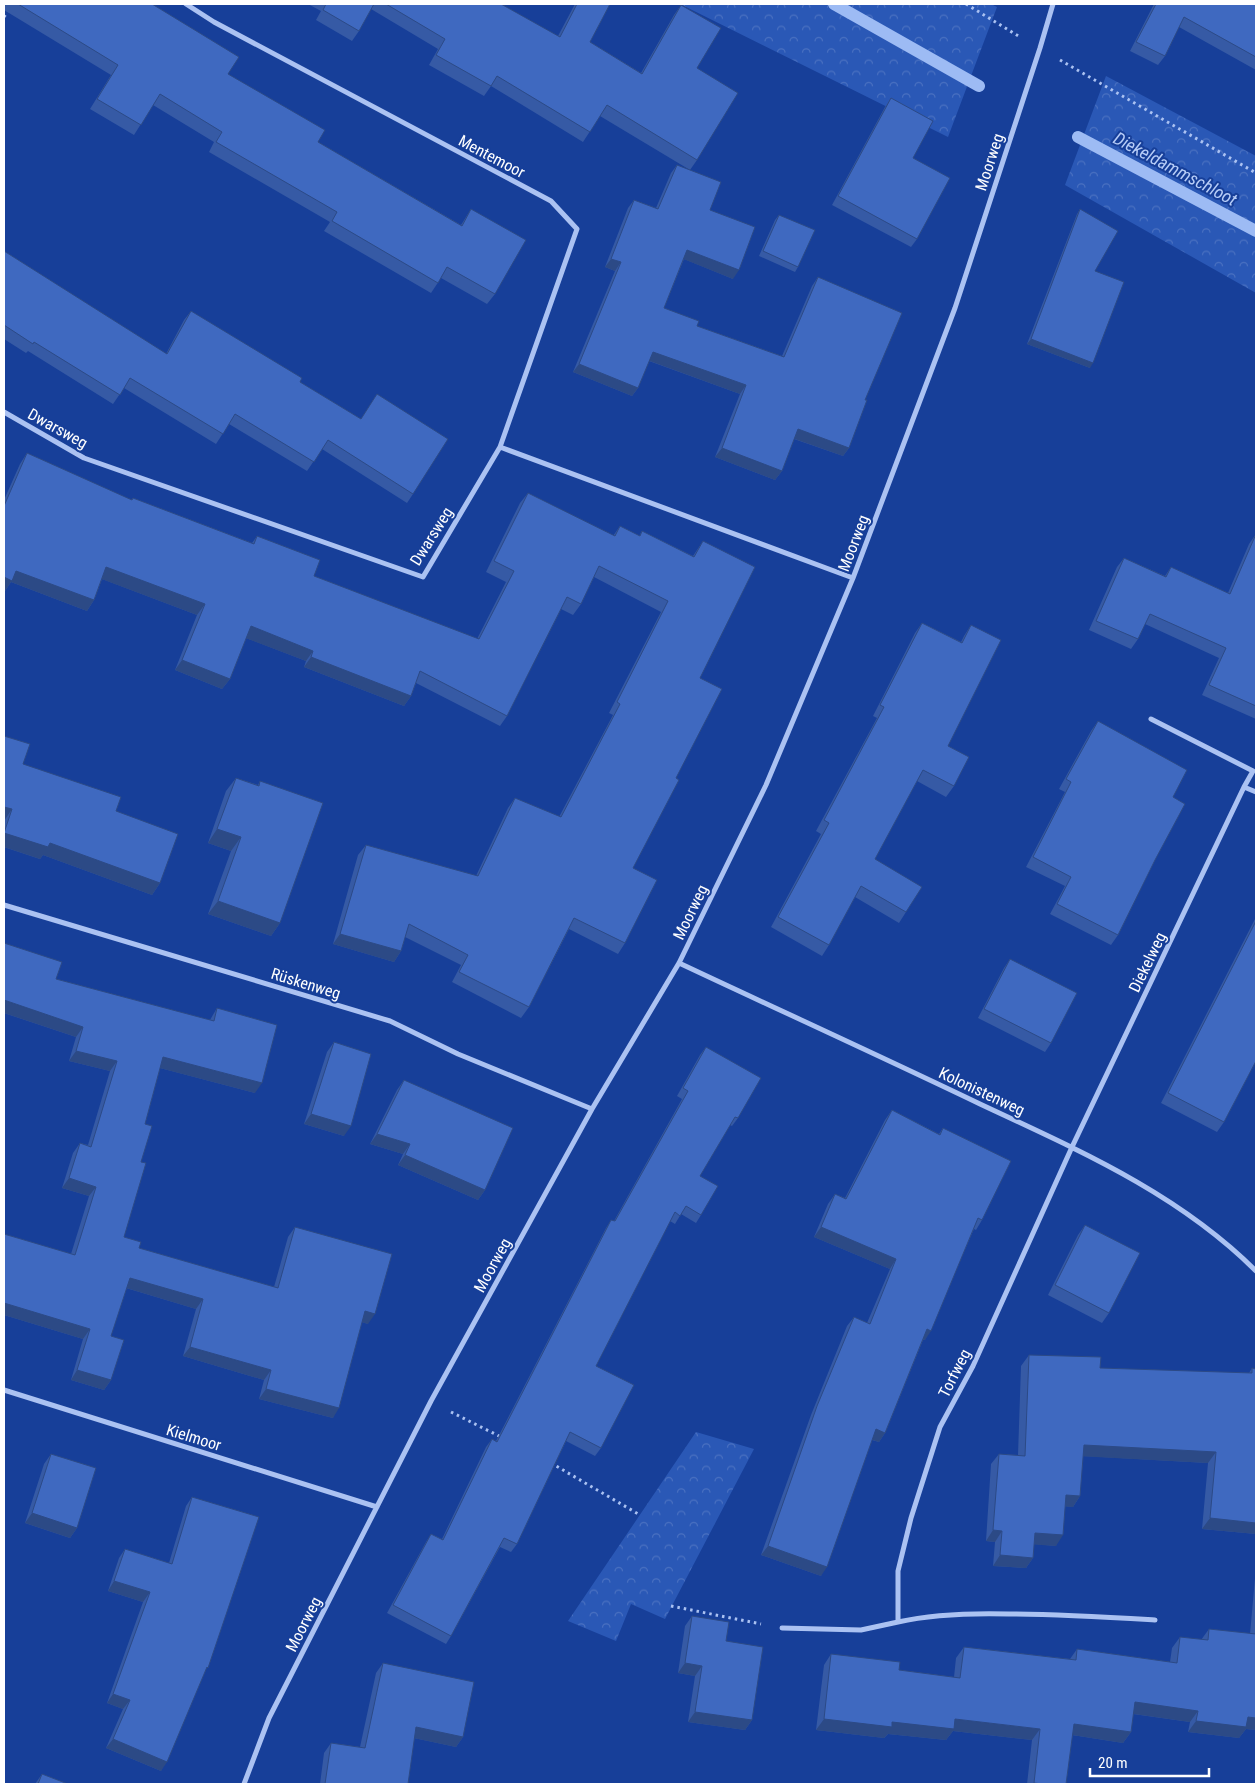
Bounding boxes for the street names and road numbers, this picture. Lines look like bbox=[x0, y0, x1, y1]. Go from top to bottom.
street label: Mentemoor bbox=[455, 131, 528, 182]
street label: Moorweg bbox=[971, 131, 1008, 193]
street label: Dwarsweg bbox=[25, 404, 91, 453]
street label: Dwarsweg bbox=[406, 504, 457, 569]
street label: Moorweg bbox=[834, 512, 873, 574]
street label: Moorweg bbox=[669, 882, 712, 943]
street label: Diekelweg bbox=[1125, 929, 1170, 995]
street label: Rüskenweg bbox=[269, 964, 343, 1003]
street label: Kolonistenweg bbox=[936, 1063, 1028, 1120]
street label: Moorweg bbox=[470, 1235, 515, 1296]
street label: Torfweg bbox=[934, 1346, 975, 1400]
street label: Kielmoor bbox=[164, 1420, 224, 1455]
street label: Moorweg bbox=[282, 1594, 325, 1655]

